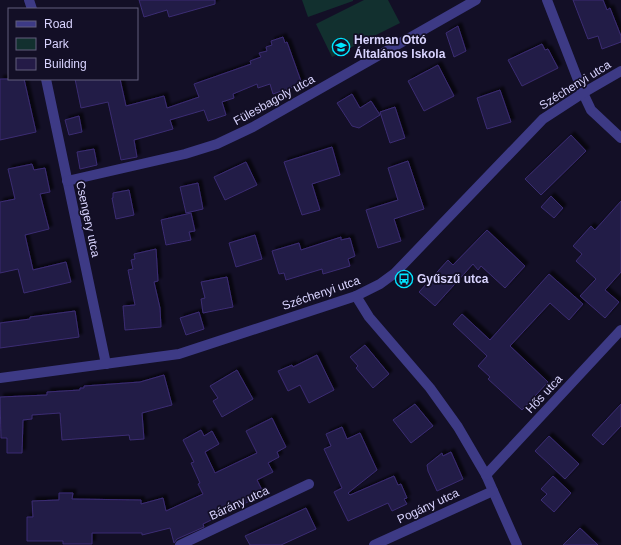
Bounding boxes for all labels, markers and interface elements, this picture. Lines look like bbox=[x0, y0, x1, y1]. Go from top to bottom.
legend bbox=[8, 8, 138, 80]
text: Road bbox=[44, 17, 73, 31]
place label: Herman Ottó Általános Iskola bbox=[354, 33, 446, 61]
text: Park bbox=[44, 37, 70, 51]
school or university icon: Herman Ottó Általános Iskola bbox=[331, 37, 351, 57]
text: Building bbox=[44, 57, 87, 71]
street label: Széchenyi utca bbox=[537, 57, 613, 113]
street label: Fülesbagoly utca bbox=[231, 72, 317, 128]
street label: Csengery utca bbox=[73, 180, 103, 259]
bus stop icon: Gyűszű utca bbox=[394, 269, 414, 289]
place label: Gyűszű utca bbox=[417, 272, 489, 286]
street label: Széchenyi utca bbox=[280, 273, 362, 313]
street label: Hős utca bbox=[523, 372, 565, 416]
street label: Bárány utca bbox=[207, 483, 271, 523]
street label: Pogány utca bbox=[395, 485, 461, 526]

